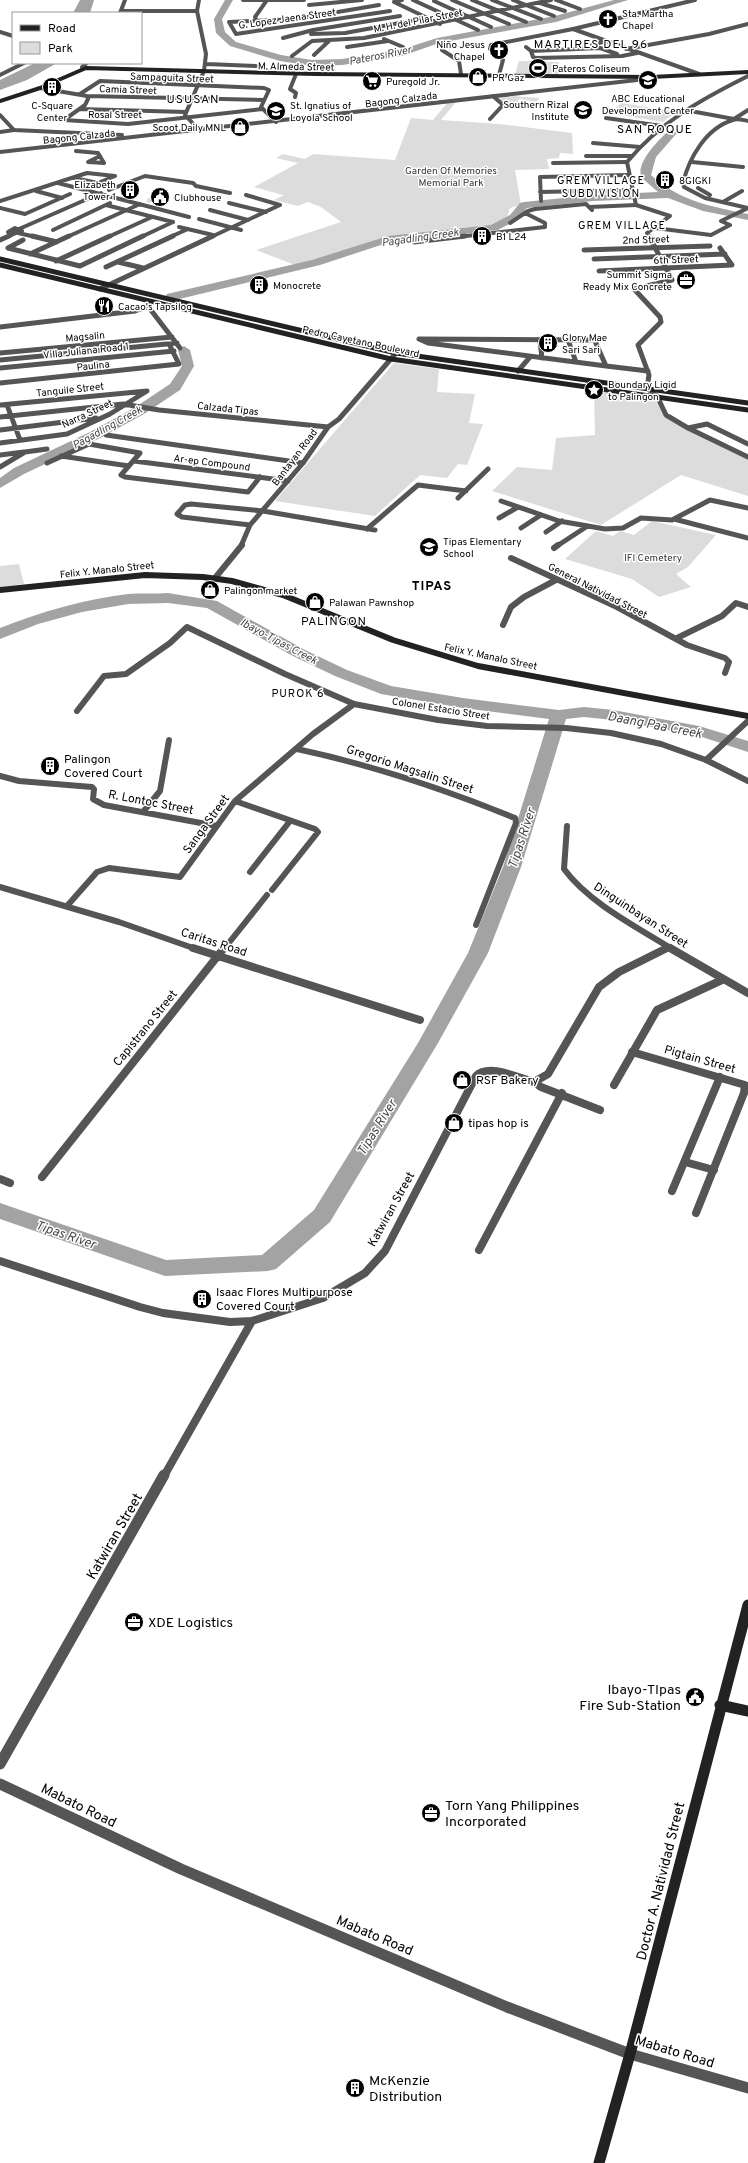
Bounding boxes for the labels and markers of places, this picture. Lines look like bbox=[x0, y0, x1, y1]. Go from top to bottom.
church icon: Sta. Martha Chapel bbox=[597, 8, 619, 30]
place label: Sta. Martha Chapel bbox=[622, 8, 673, 33]
place label: Niño Jesus Chapel bbox=[436, 39, 485, 64]
church icon: Niño Jesus Chapel bbox=[488, 39, 510, 61]
sports icon: Pateros Coliseum bbox=[527, 57, 549, 79]
place label: Pateros Coliseum bbox=[552, 63, 630, 76]
shop icon: PR Gaz bbox=[467, 66, 489, 88]
school or university icon: ABC Educational Development Center bbox=[637, 69, 659, 91]
supermarket icon: Puregold Jr. bbox=[361, 70, 383, 92]
place label: PR Gaz bbox=[492, 72, 525, 85]
building icon: C-Square Center bbox=[41, 76, 63, 98]
place label: Puregold Jr. bbox=[386, 76, 440, 89]
place label: ABC Educational Development Center bbox=[602, 93, 694, 118]
place label: Southern Rizal Institute bbox=[503, 99, 569, 124]
school or university icon: Southern Rizal Institute bbox=[572, 99, 594, 121]
place label: C-Square Center bbox=[31, 100, 73, 125]
school or university icon: St. Ignatius of Loyola School bbox=[265, 100, 287, 122]
place label: St. Ignatius of Loyola School bbox=[290, 100, 353, 125]
shop icon: Scoot Daily MNL bbox=[229, 116, 251, 138]
place label: Scoot Daily MNL bbox=[152, 122, 226, 135]
building icon: 8GIGKI bbox=[654, 169, 676, 191]
place label: 8GIGKI bbox=[679, 175, 711, 188]
place label: Elizabeth Tower 1 bbox=[74, 179, 116, 204]
building icon: Elizabeth Tower 1 bbox=[119, 179, 141, 201]
public building icon: Clubhouse bbox=[149, 186, 171, 208]
place label: Clubhouse bbox=[174, 192, 221, 205]
building icon: B1 L24 bbox=[471, 225, 493, 247]
place label: B1 L24 bbox=[496, 231, 526, 244]
place label: Summit Sigma Ready Mix Concrete bbox=[583, 269, 672, 294]
office icon: Summit Sigma Ready Mix Concrete bbox=[675, 269, 697, 291]
building icon: Monocrete bbox=[248, 274, 270, 296]
place label: Monocrete bbox=[273, 280, 321, 293]
restaurant icon: Cacao's Tapsilog bbox=[93, 295, 115, 317]
place label: Cacao's Tapsilog bbox=[118, 301, 192, 314]
building icon: Glory Mae Sari Sari bbox=[537, 332, 559, 354]
place label: Glory Mae Sari Sari bbox=[562, 332, 607, 357]
place icon: Boundary Ligid to Palingon bbox=[583, 379, 605, 401]
place label: Boundary Ligid to Palingon bbox=[608, 379, 676, 404]
school or university icon: Tipas Elementary School bbox=[418, 536, 440, 558]
place label: Tipas Elementary School bbox=[443, 536, 521, 561]
shop icon: Palingon market bbox=[199, 579, 221, 601]
place label: Palingon market bbox=[224, 585, 297, 598]
shop icon: Palawan Pawnshop bbox=[304, 591, 326, 613]
place label: Palawan Pawnshop bbox=[329, 597, 415, 610]
place label: Palingon Covered Court bbox=[64, 752, 142, 782]
building icon: Palingon Covered Court bbox=[39, 755, 61, 777]
shop icon: RSF Bakery bbox=[451, 1069, 473, 1091]
place label: RSF Bakery bbox=[476, 1073, 539, 1089]
shop icon: tipas hop is bbox=[443, 1112, 465, 1134]
place label: tipas hop is bbox=[468, 1116, 529, 1132]
place label: Isaac Flores Multipurpose Covered Court bbox=[216, 1285, 353, 1315]
building icon: Isaac Flores Multipurpose Covered Court bbox=[191, 1288, 213, 1310]
office icon: XDE Logistics bbox=[123, 1611, 145, 1633]
place label: XDE Logistics bbox=[148, 1615, 233, 1632]
place label: Ibayo-TIpas Fire Sub-Station bbox=[579, 1682, 681, 1715]
public building icon: Ibayo-TIpas Fire Sub-Station bbox=[684, 1686, 706, 1708]
place label: Torn Yang Philippines Incorporated bbox=[445, 1798, 579, 1831]
office icon: Torn Yang Philippines Incorporated bbox=[420, 1802, 442, 1824]
place label: McKenzie Distribution bbox=[369, 2073, 442, 2106]
building icon: McKenzie Distribution bbox=[344, 2077, 366, 2099]

